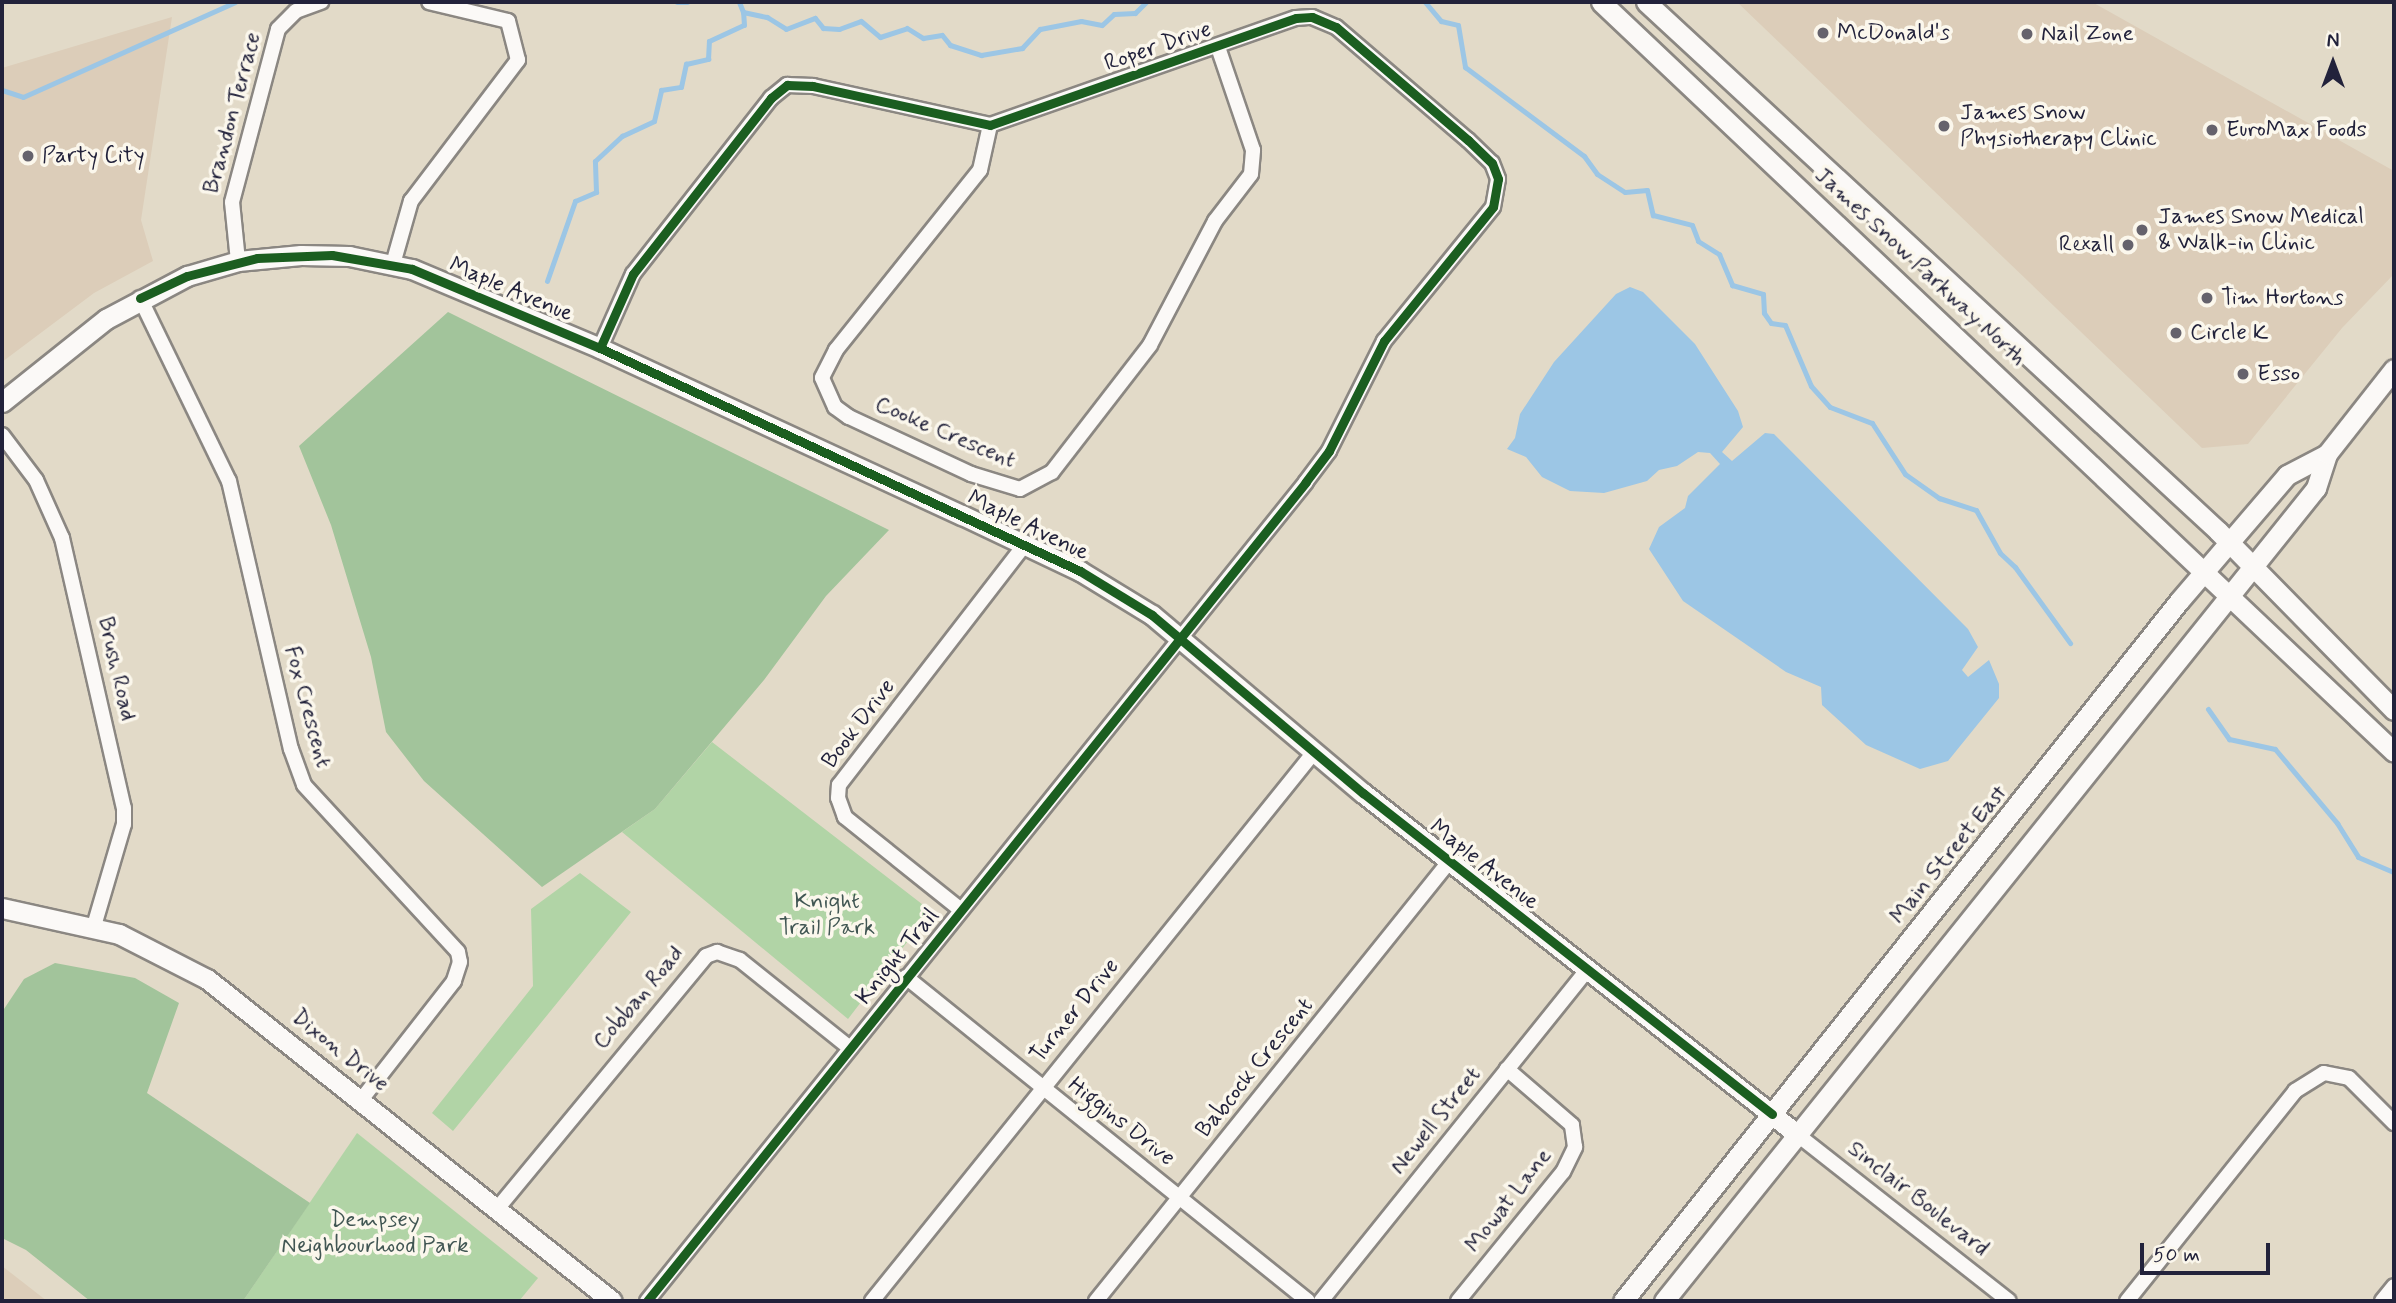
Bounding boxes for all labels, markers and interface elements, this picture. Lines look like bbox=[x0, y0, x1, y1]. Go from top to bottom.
street label: Roper Drive bbox=[1101, 16, 1215, 78]
place label: McDonald's bbox=[1837, 19, 1950, 47]
place label: Nail Zone bbox=[2041, 20, 2136, 48]
marker: McDonald's bbox=[1815, 25, 1831, 41]
marker: Nail Zone bbox=[2019, 26, 2035, 42]
north arrow bbox=[2298, 28, 2368, 98]
text: N bbox=[2327, 29, 2339, 54]
street label: Brandon Terrace bbox=[198, 30, 268, 196]
place label: James Snow Physiotherapy Clinic bbox=[1960, 99, 2157, 153]
marker: James Snow Physiotherapy Clinic bbox=[1934, 116, 1954, 136]
place label: EuroMax Foods bbox=[2226, 116, 2367, 144]
marker: EuroMax Foods bbox=[2204, 122, 2220, 138]
place label: Party City bbox=[42, 142, 145, 170]
marker: Party City bbox=[20, 148, 36, 164]
street label: James Snow Parkway North bbox=[1810, 163, 2030, 371]
place label: James Snow Medical & Walk-in Clinic bbox=[2158, 203, 2367, 257]
marker: James Snow Medical & Walk-in Clinic bbox=[2132, 220, 2152, 240]
place label: Rexall bbox=[2059, 231, 2114, 259]
marker: Rexall bbox=[2120, 237, 2136, 253]
street label: Maple Avenue bbox=[443, 251, 579, 329]
place label: Tim Hortons bbox=[2221, 284, 2340, 312]
marker: Tim Hortons bbox=[2199, 290, 2215, 306]
place label: Circle K bbox=[2190, 319, 2269, 347]
marker: Circle K bbox=[2168, 325, 2184, 341]
place label: Esso bbox=[2257, 360, 2300, 388]
marker: Esso bbox=[2235, 366, 2251, 382]
street label: Cooke Crescent bbox=[869, 390, 1021, 476]
street label: Maple Avenue bbox=[961, 484, 1095, 568]
street label: Brush Road bbox=[91, 614, 141, 724]
street label: Fox Crescent bbox=[277, 642, 337, 772]
street label: Book Drive bbox=[817, 675, 901, 773]
street label: Main Street East bbox=[1885, 781, 2013, 929]
street label: Maple Avenue bbox=[1422, 812, 1546, 918]
park label: Knight Trail Park bbox=[780, 888, 874, 942]
street label: Knight Trail bbox=[852, 904, 944, 1010]
street label: Cobban Road bbox=[588, 941, 690, 1055]
street label: Turner Drive bbox=[1025, 954, 1125, 1068]
street label: Babcock Crescent bbox=[1189, 992, 1321, 1144]
street label: Dixon Drive bbox=[286, 1003, 394, 1099]
street label: Newell Street bbox=[1383, 1060, 1489, 1182]
street label: Higgins Drive bbox=[1063, 1072, 1179, 1172]
street label: Sinclair Boulevard bbox=[1843, 1136, 1993, 1262]
street label: Mowat Lane bbox=[1461, 1145, 1557, 1257]
park label: Dempsey Neighbourhood Park bbox=[282, 1206, 468, 1260]
scale bar bbox=[2144, 1230, 2274, 1274]
text: 50 m bbox=[2153, 1241, 2200, 1269]

